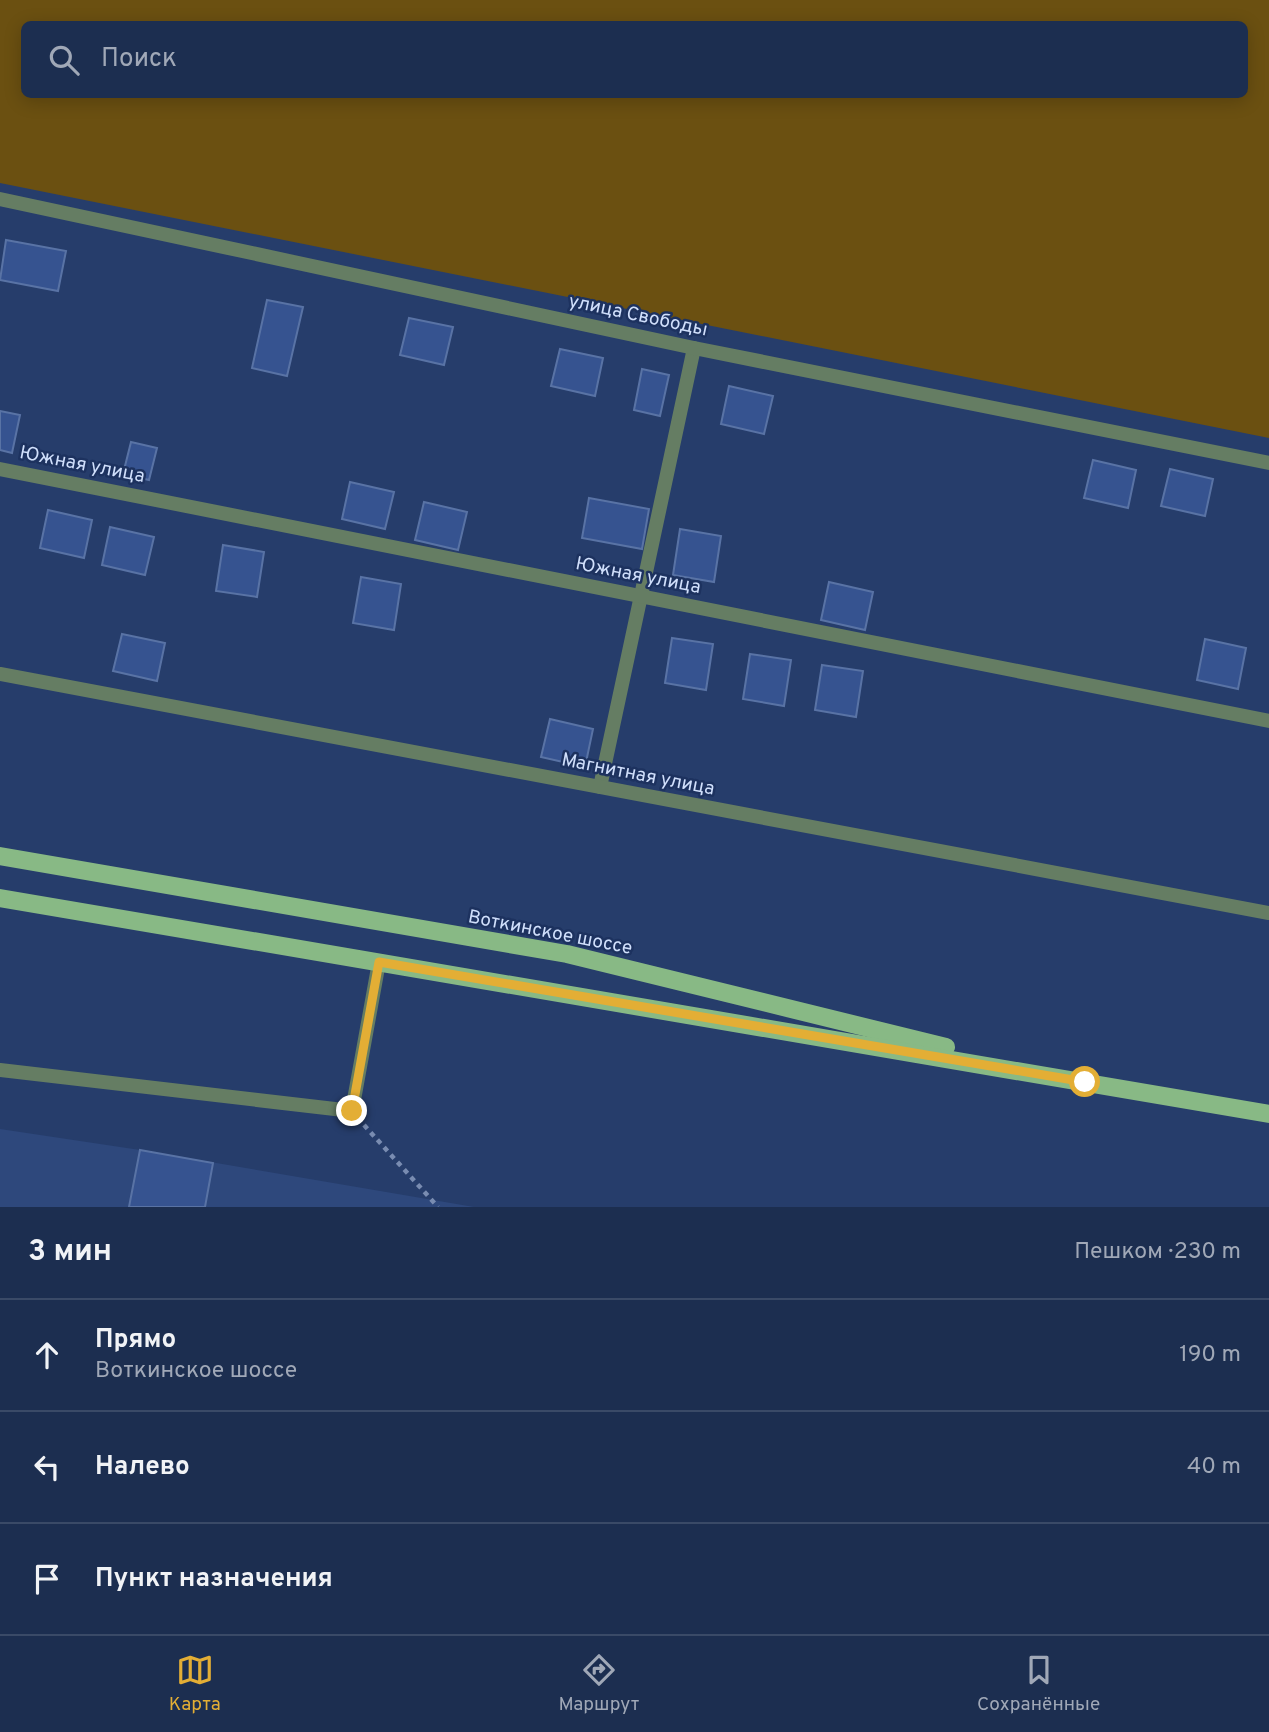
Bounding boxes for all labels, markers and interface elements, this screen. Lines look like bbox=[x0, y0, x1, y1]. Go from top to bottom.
search box bbox=[21, 21, 1248, 98]
icon: search bbox=[45, 41, 83, 79]
text: Поиск bbox=[101, 43, 177, 76]
street label: улица Свободы bbox=[566, 290, 710, 342]
street label: Южная улица bbox=[17, 441, 147, 489]
street label: Южная улица bbox=[573, 552, 703, 600]
street label: Магнитная улица bbox=[559, 748, 717, 802]
street label: Воткинское шоссе bbox=[466, 905, 634, 961]
route start bbox=[1069, 1066, 1100, 1097]
route end bbox=[336, 1095, 367, 1126]
text: 3 мин bbox=[28, 1234, 112, 1271]
text: Пешком · 230 m bbox=[1074, 1238, 1241, 1267]
text: Прямо bbox=[95, 1324, 176, 1357]
icon: ahead bbox=[28, 1336, 66, 1374]
text: 190 m bbox=[1179, 1341, 1241, 1370]
text: Воткинское шоссе bbox=[95, 1357, 297, 1386]
icon: left bbox=[28, 1448, 66, 1486]
text: Налево bbox=[95, 1451, 190, 1484]
text: 40 m bbox=[1187, 1453, 1241, 1482]
icon: arrive bbox=[28, 1560, 66, 1598]
text: Пункт назначения bbox=[95, 1563, 333, 1596]
tab: Карта bbox=[169, 1651, 221, 1717]
tab: Маршрут bbox=[558, 1651, 639, 1717]
tab: Сохранённые bbox=[977, 1651, 1100, 1717]

